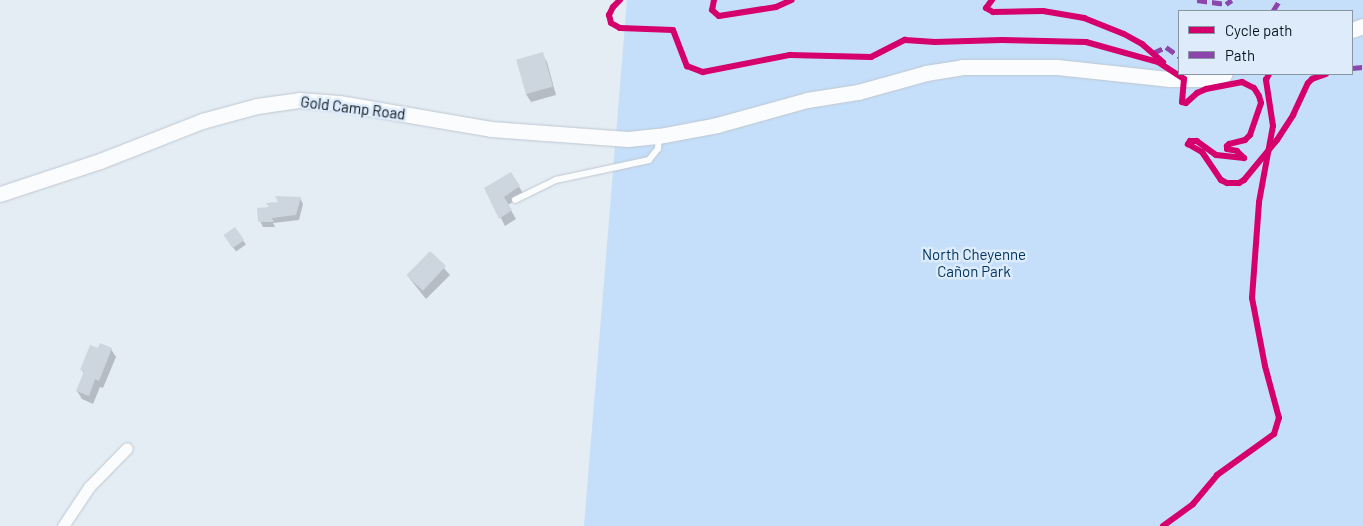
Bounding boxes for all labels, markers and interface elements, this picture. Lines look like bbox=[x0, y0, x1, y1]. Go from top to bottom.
legend bbox=[1178, 10, 1353, 75]
text: Cycle path bbox=[1225, 21, 1292, 39]
text: Path bbox=[1225, 46, 1255, 64]
street label: Gold Camp Road bbox=[300, 93, 406, 123]
park label: North Cheyenne Cañon Park bbox=[922, 245, 1026, 280]

